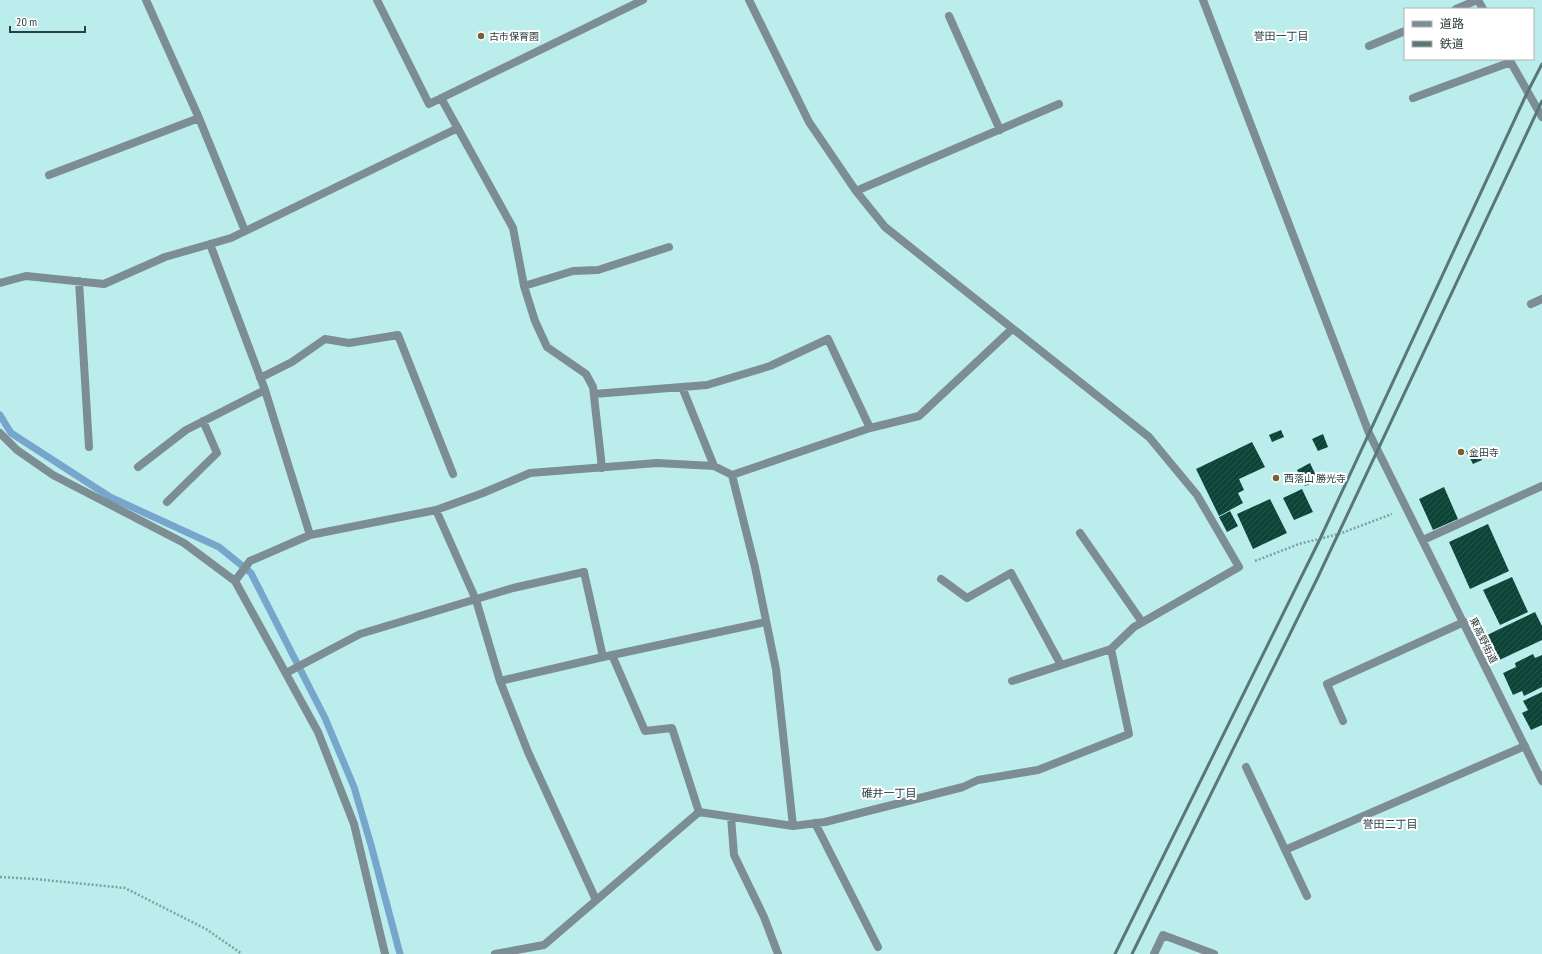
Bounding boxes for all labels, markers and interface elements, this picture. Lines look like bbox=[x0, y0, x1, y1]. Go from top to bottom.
scale bar bbox=[10, 8, 85, 34]
legend bbox=[1404, 8, 1534, 60]
text: 20 m bbox=[16, 14, 37, 29]
text: 道路 bbox=[1440, 16, 1464, 31]
district label: 誉田一丁目 bbox=[1254, 29, 1309, 43]
place label: 古市保育園 bbox=[489, 30, 539, 43]
marker: 古市保育園 bbox=[476, 31, 486, 41]
text: 鉄道 bbox=[1440, 36, 1464, 51]
place label: 金田寺 bbox=[1469, 446, 1499, 459]
marker: 金田寺 bbox=[1456, 447, 1466, 457]
place label: 西落山 勝光寺 bbox=[1284, 472, 1346, 485]
marker: 西落山 勝光寺 bbox=[1271, 473, 1281, 483]
street label: 東高野街道 bbox=[1467, 615, 1500, 666]
district label: 碓井一丁目 bbox=[862, 786, 917, 800]
district label: 誉田二丁目 bbox=[1363, 817, 1418, 831]

